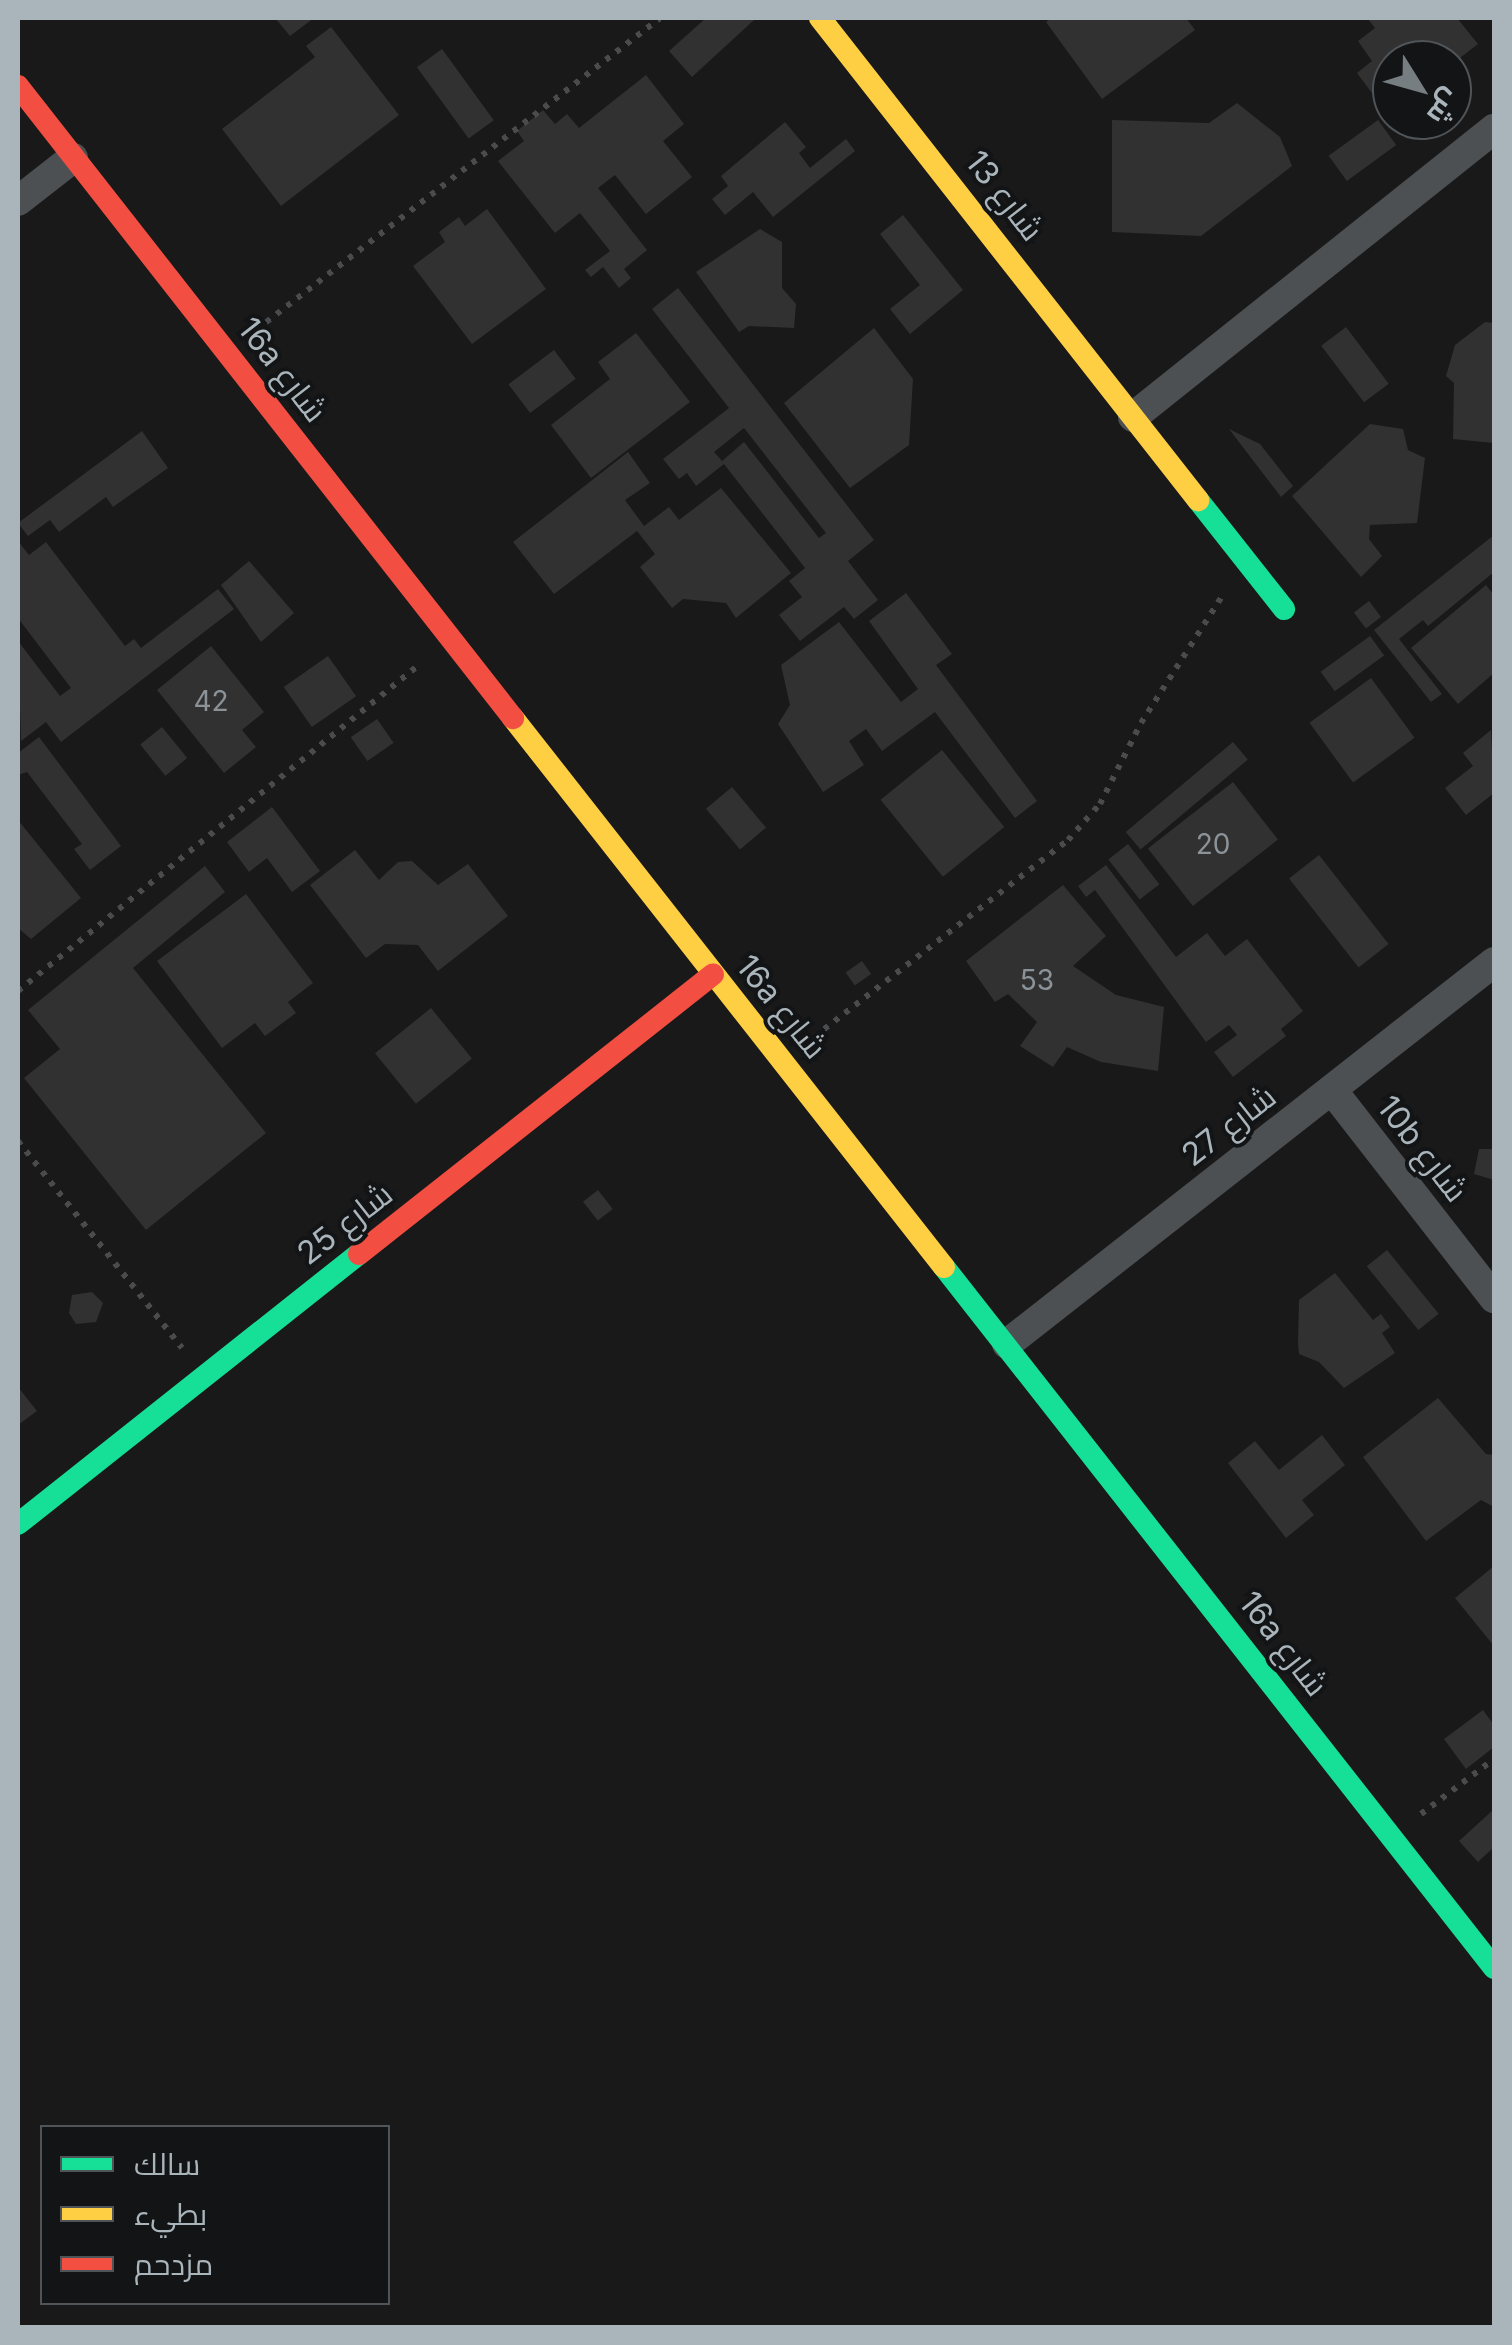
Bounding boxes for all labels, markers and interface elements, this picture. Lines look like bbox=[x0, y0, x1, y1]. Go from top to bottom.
north arrow bbox=[1372, 40, 1472, 140]
text: ش bbox=[1420, 82, 1469, 131]
street label: شارع 13 bbox=[957, 143, 1051, 249]
street label: 16a شارع bbox=[229, 310, 335, 430]
house number: 42 bbox=[193, 684, 229, 718]
house number: 20 bbox=[1196, 827, 1230, 861]
street label: 16a شارع bbox=[728, 948, 834, 1066]
house number: 53 bbox=[1020, 963, 1054, 997]
street label: شارع 27 bbox=[1174, 1077, 1284, 1175]
street label: 10b شارع bbox=[1369, 1088, 1475, 1210]
street label: شارع 25 bbox=[290, 1175, 400, 1273]
street label: 16a شارع bbox=[1230, 1584, 1336, 1704]
legend bbox=[40, 2125, 390, 2305]
text: سالك bbox=[134, 2146, 200, 2182]
text: بطيء bbox=[134, 2196, 207, 2232]
text: مزدحم bbox=[134, 2246, 213, 2282]

